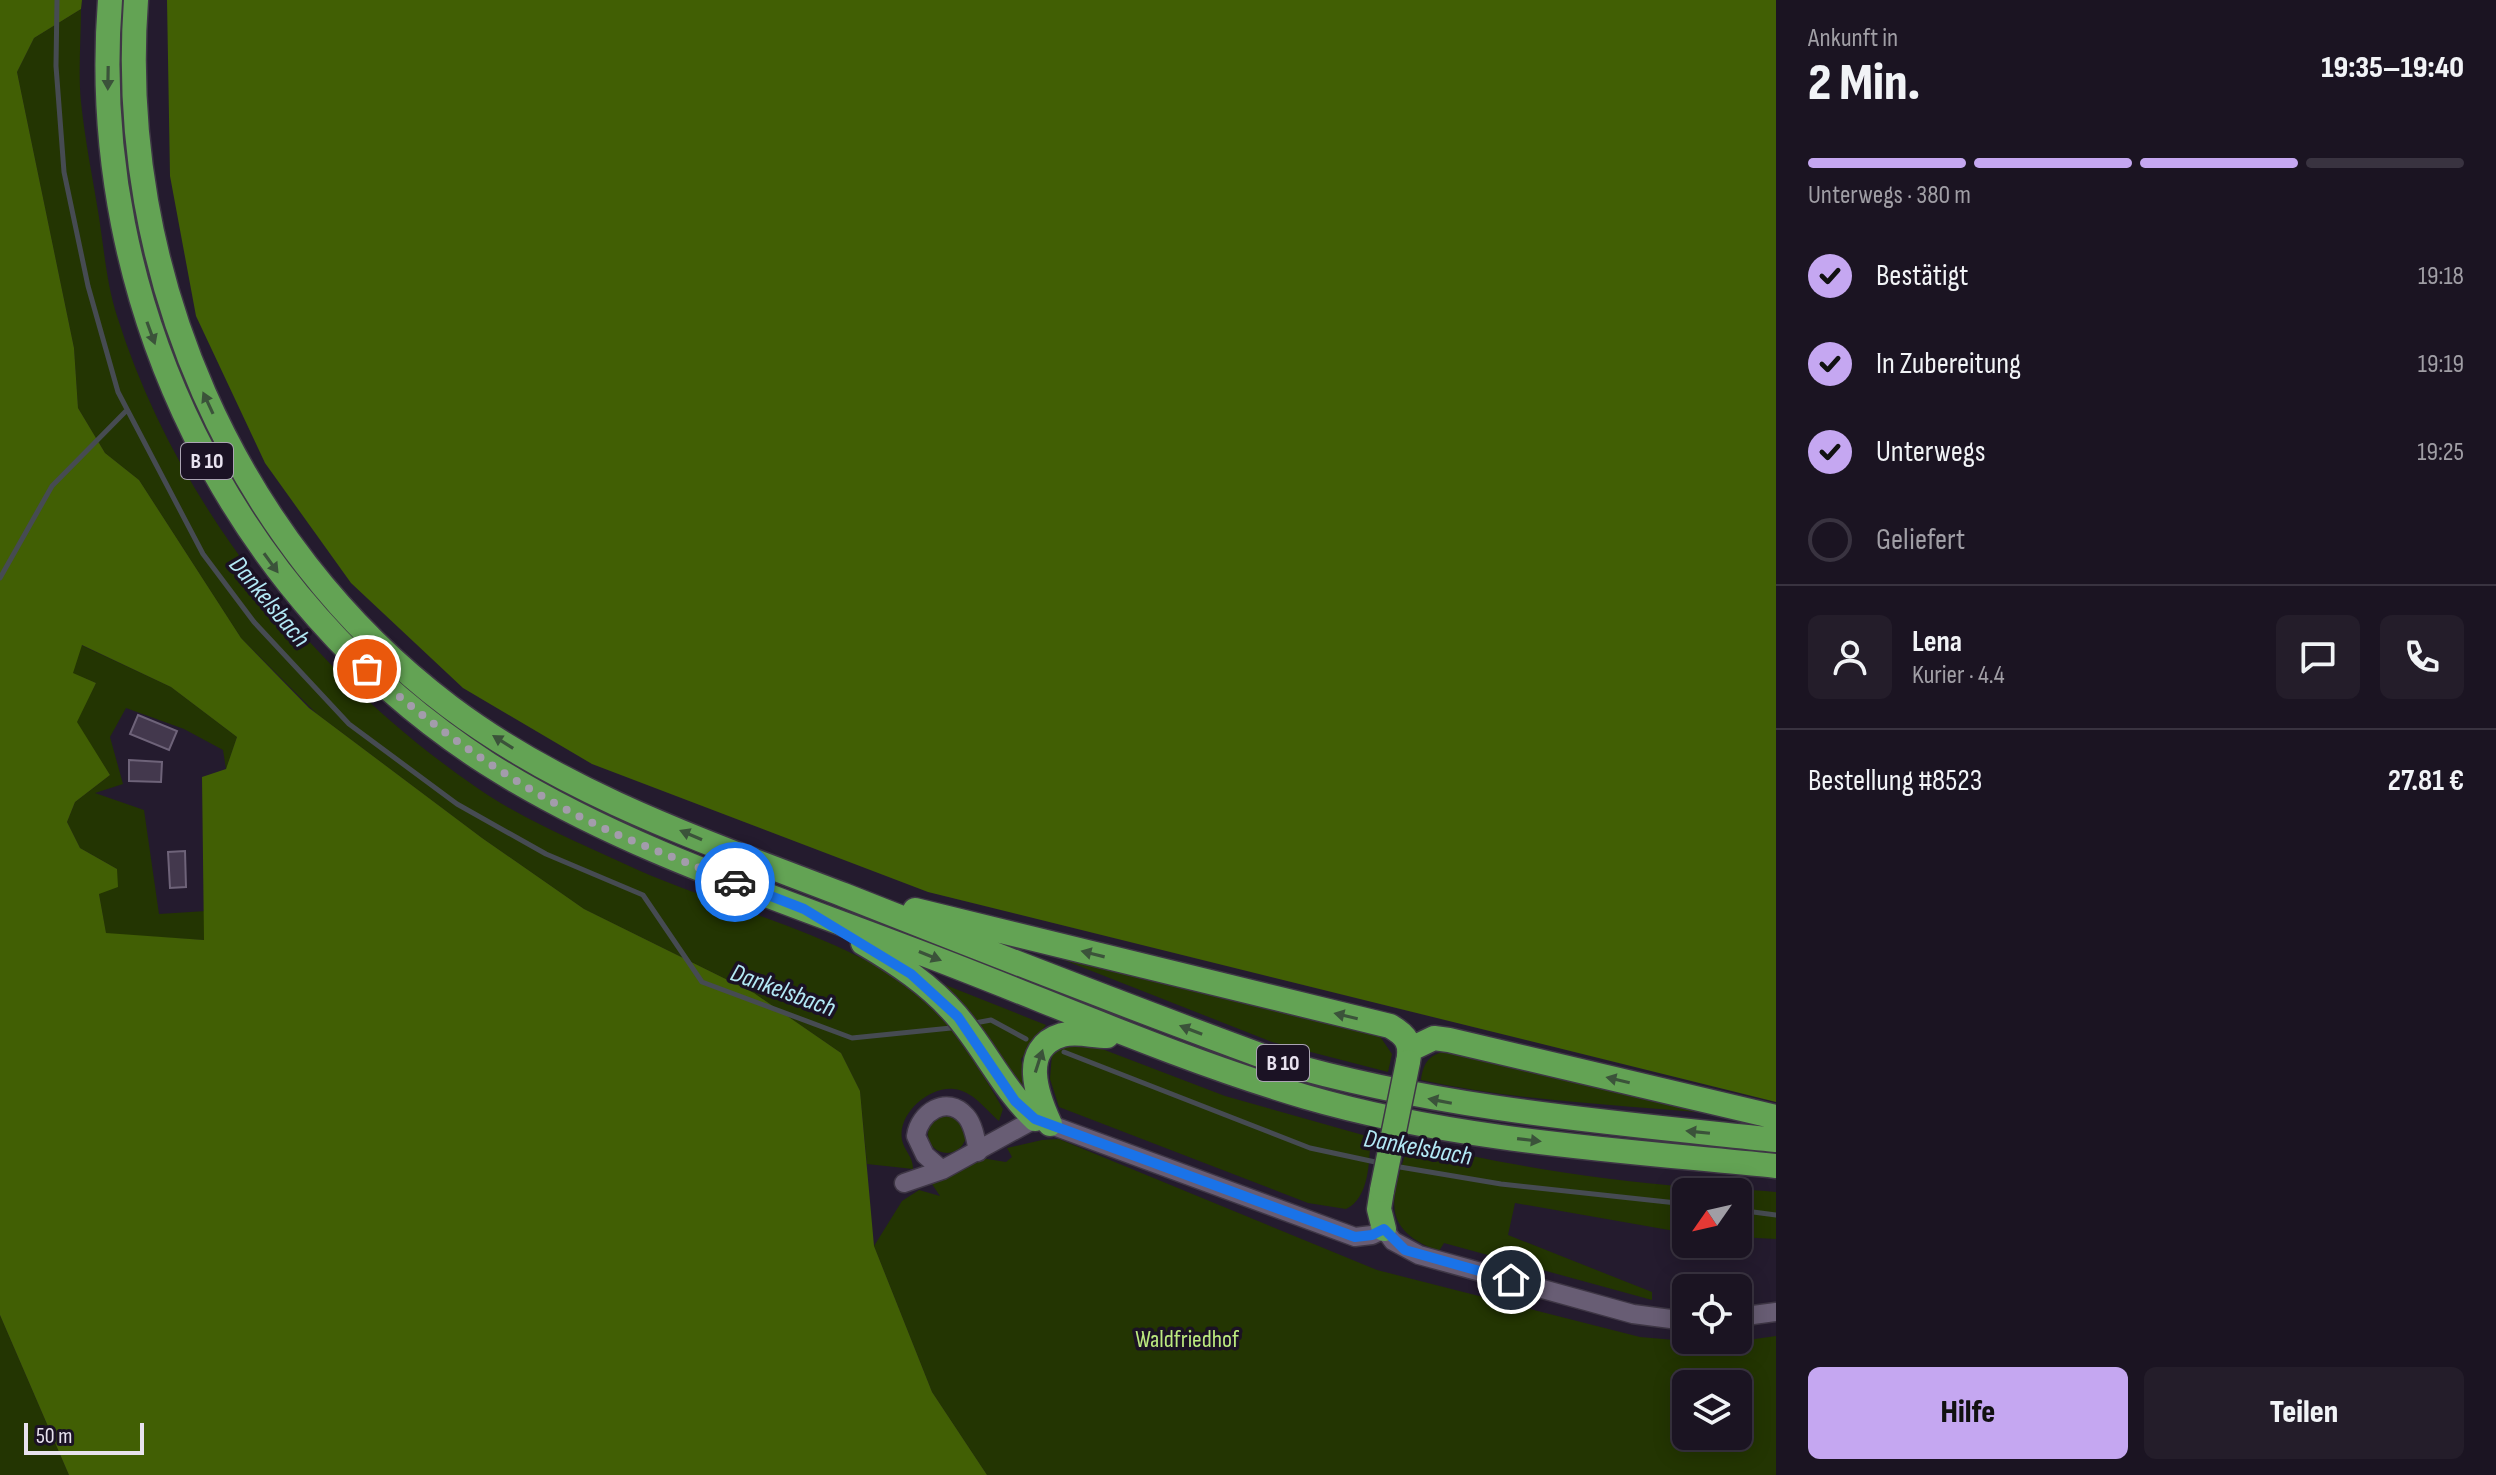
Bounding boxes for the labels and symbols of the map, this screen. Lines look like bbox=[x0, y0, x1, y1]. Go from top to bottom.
one-way arrow bbox=[102, 66, 114, 91]
one-way arrow bbox=[146, 321, 158, 345]
one-way arrow bbox=[201, 392, 215, 415]
road number: B 10 bbox=[181, 443, 233, 479]
water label: Dankelsbach bbox=[222, 550, 316, 654]
one-way arrow bbox=[263, 552, 278, 573]
pin bbox=[333, 635, 401, 703]
one-way arrow bbox=[493, 734, 514, 749]
one-way arrow bbox=[679, 829, 703, 842]
courier bbox=[695, 842, 775, 922]
one-way arrow bbox=[1080, 948, 1105, 960]
one-way arrow bbox=[918, 950, 942, 963]
water label: Dankelsbach bbox=[726, 958, 840, 1024]
one-way arrow bbox=[1333, 1009, 1358, 1021]
one-way arrow bbox=[1179, 1023, 1203, 1036]
road number: B 10 bbox=[1257, 1045, 1309, 1081]
one-way arrow bbox=[1033, 1049, 1046, 1073]
one-way arrow bbox=[1606, 1073, 1631, 1086]
one-way arrow bbox=[1428, 1094, 1453, 1106]
water label: Dankelsbach bbox=[1361, 1123, 1475, 1173]
one-way arrow bbox=[1685, 1125, 1710, 1138]
one-way arrow bbox=[1517, 1134, 1542, 1147]
north arrow bbox=[1672, 1178, 1752, 1258]
pin bbox=[1477, 1246, 1545, 1314]
park label: Waldfriedhof bbox=[1135, 1325, 1240, 1354]
scale bar bbox=[24, 1419, 144, 1455]

